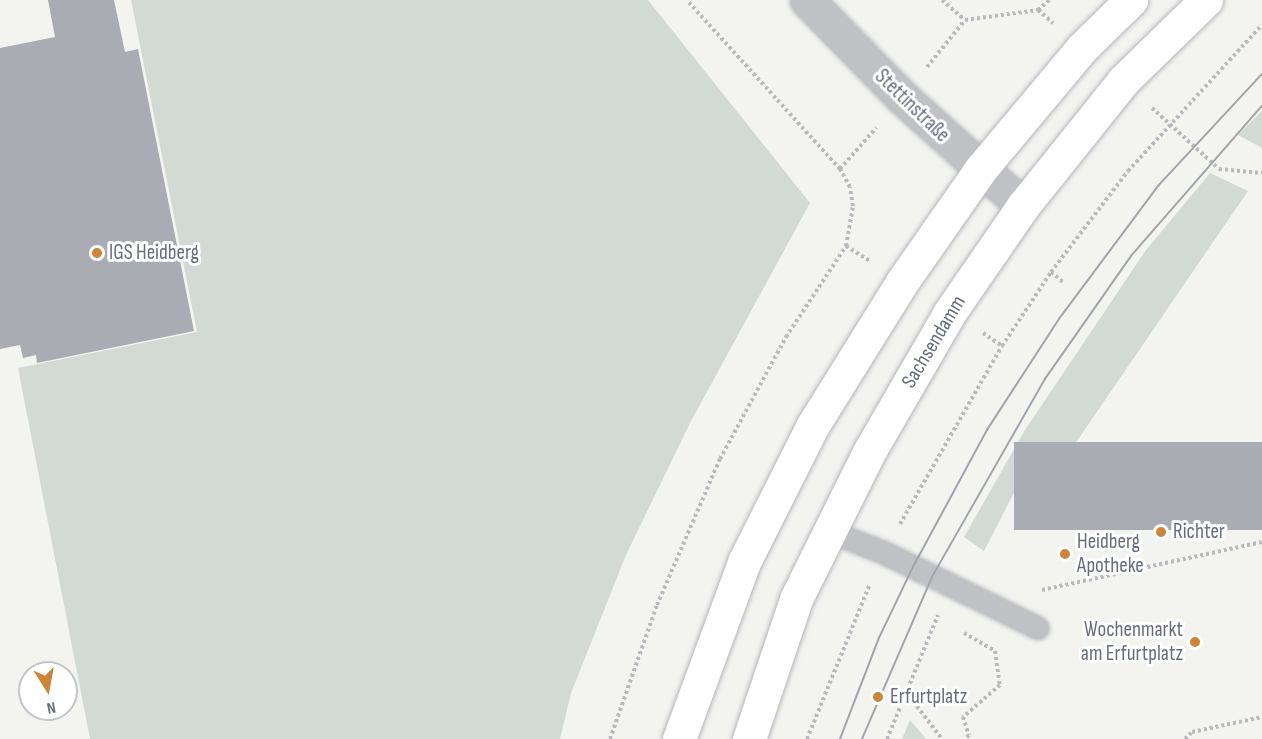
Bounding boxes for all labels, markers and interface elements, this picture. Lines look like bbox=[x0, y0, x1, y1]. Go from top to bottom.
street label: Stettinstraße bbox=[869, 64, 955, 148]
place label: IGS Heidberg bbox=[109, 240, 199, 266]
marker: IGS Heidberg bbox=[90, 246, 104, 260]
street label: Sachsendamm bbox=[897, 291, 971, 393]
place label: Richter bbox=[1173, 519, 1225, 545]
marker: Richter bbox=[1154, 525, 1168, 539]
place label: Heidberg Apotheke bbox=[1077, 529, 1144, 579]
marker: Heidberg Apotheke bbox=[1058, 547, 1072, 561]
place label: Wochenmarkt am Erfurtplatz bbox=[1081, 617, 1183, 667]
marker: Wochenmarkt am Erfurtplatz bbox=[1188, 635, 1202, 649]
north arrow bbox=[18, 661, 78, 721]
place label: Erfurtplatz bbox=[890, 684, 967, 710]
marker: Erfurtplatz bbox=[871, 690, 885, 704]
text: N bbox=[45, 697, 57, 717]

